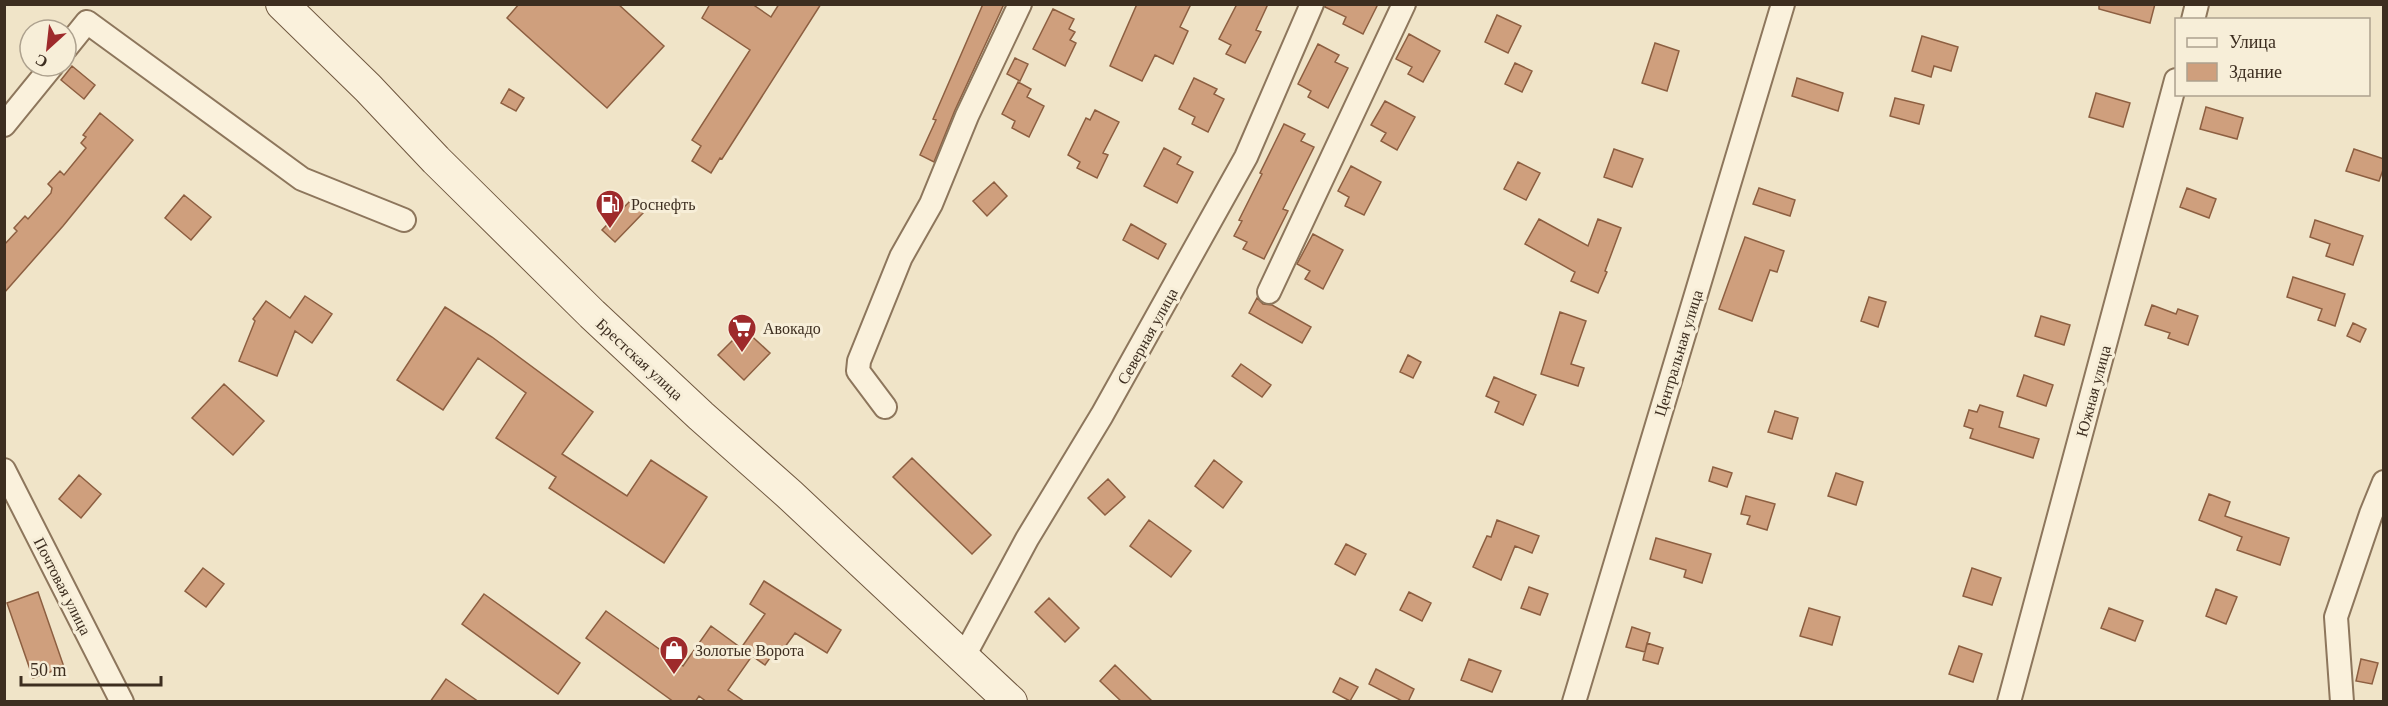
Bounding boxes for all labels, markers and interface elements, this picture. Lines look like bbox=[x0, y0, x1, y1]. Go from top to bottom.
north arrow bbox=[18, 18, 78, 78]
legend bbox=[2175, 18, 2370, 96]
text: Улица bbox=[2229, 32, 2276, 52]
text: С bbox=[32, 51, 50, 71]
text: Здание bbox=[2229, 62, 2282, 82]
fuel station icon: Роснефть bbox=[594, 188, 626, 230]
place label: Роснефть bbox=[631, 196, 696, 214]
street label: Северная улица bbox=[1114, 285, 1182, 388]
street label: Центральная улица bbox=[1651, 288, 1707, 419]
supermarket icon: Авокадо bbox=[726, 312, 758, 354]
street label: Брестская улица bbox=[592, 315, 686, 404]
place label: Авокадо bbox=[763, 320, 821, 338]
street label: Южная улица bbox=[2073, 343, 2115, 439]
street label: Почтовая улица bbox=[30, 535, 94, 638]
shop icon: Золотые Ворота bbox=[658, 634, 690, 676]
place label: Золотые Ворота bbox=[695, 642, 804, 660]
scale bar bbox=[21, 649, 160, 687]
text: 50 m bbox=[30, 660, 67, 680]

